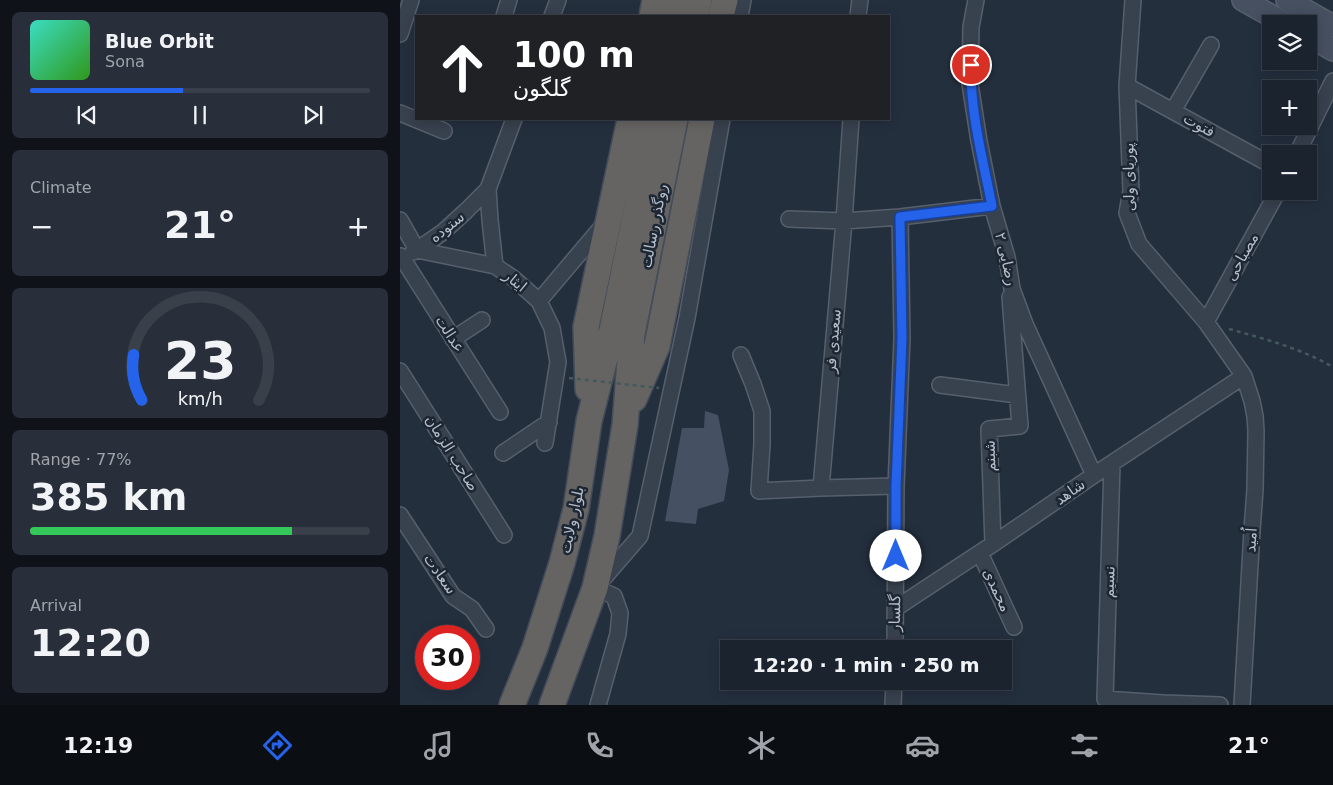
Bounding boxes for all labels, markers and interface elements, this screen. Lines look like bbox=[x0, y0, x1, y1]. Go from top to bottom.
map controls bbox=[1262, 15, 1317, 200]
button: layers bbox=[1262, 15, 1317, 70]
text: Blue Orbit bbox=[105, 30, 214, 52]
icon: ahead bbox=[430, 35, 495, 100]
text: 100 m bbox=[513, 35, 635, 75]
pin bbox=[950, 44, 992, 86]
icon: arrive bbox=[957, 51, 985, 79]
text: Sona bbox=[105, 52, 145, 71]
text: گلگون bbox=[513, 76, 570, 101]
button: + bbox=[1262, 80, 1317, 135]
icon: previous bbox=[73, 101, 101, 129]
icon: pause bbox=[186, 101, 214, 129]
icon: next bbox=[299, 101, 327, 129]
street label: فتوت bbox=[1180, 109, 1218, 141]
street label: پوریای ولی bbox=[1119, 142, 1140, 212]
button: − bbox=[1262, 145, 1317, 200]
text: Climate bbox=[30, 178, 92, 197]
street label: روگذر رسالت bbox=[637, 182, 671, 270]
text: 21° bbox=[164, 203, 236, 247]
street label: ستوده bbox=[426, 208, 468, 246]
text: − bbox=[30, 210, 53, 243]
text: + bbox=[347, 210, 370, 243]
street label: مصباحی bbox=[1222, 230, 1262, 284]
street label: رضایی ۲ bbox=[991, 231, 1021, 287]
street label: ایثار bbox=[499, 266, 530, 296]
street label: سعیدی فر bbox=[821, 308, 845, 375]
street label: عدالت bbox=[431, 312, 469, 356]
text: 23 bbox=[164, 331, 236, 391]
text: km/h bbox=[177, 388, 223, 409]
street label: صاحب الزمان bbox=[421, 411, 483, 495]
street label: شبنم bbox=[980, 440, 1000, 472]
text: Range · 77% bbox=[30, 450, 132, 469]
text: 385 km bbox=[30, 475, 187, 519]
street label: شاهد bbox=[1051, 475, 1089, 509]
street label: بلوار ولایت bbox=[556, 485, 588, 555]
street label: اُمید bbox=[1239, 527, 1261, 553]
position arrow bbox=[869, 529, 921, 581]
street label: سعادت bbox=[420, 550, 460, 598]
street label: محمدی bbox=[979, 565, 1015, 615]
street label: نسیم bbox=[1099, 566, 1119, 598]
street label: گلسار bbox=[886, 593, 904, 633]
text: Arrival bbox=[30, 596, 82, 615]
text: 12:20 bbox=[30, 621, 151, 665]
speed limit sign: 30 bbox=[415, 625, 480, 690]
text: 12:20 · 1 min · 250 m bbox=[752, 654, 980, 676]
icon: directions bbox=[260, 728, 295, 763]
icon: music bbox=[421, 728, 456, 763]
icon: phone bbox=[582, 728, 617, 763]
icon: climate bbox=[744, 728, 779, 763]
icon: car bbox=[905, 728, 940, 763]
icon: filters bbox=[1067, 728, 1102, 763]
text: 12:19 bbox=[63, 733, 133, 758]
text: 21° bbox=[1228, 733, 1270, 758]

